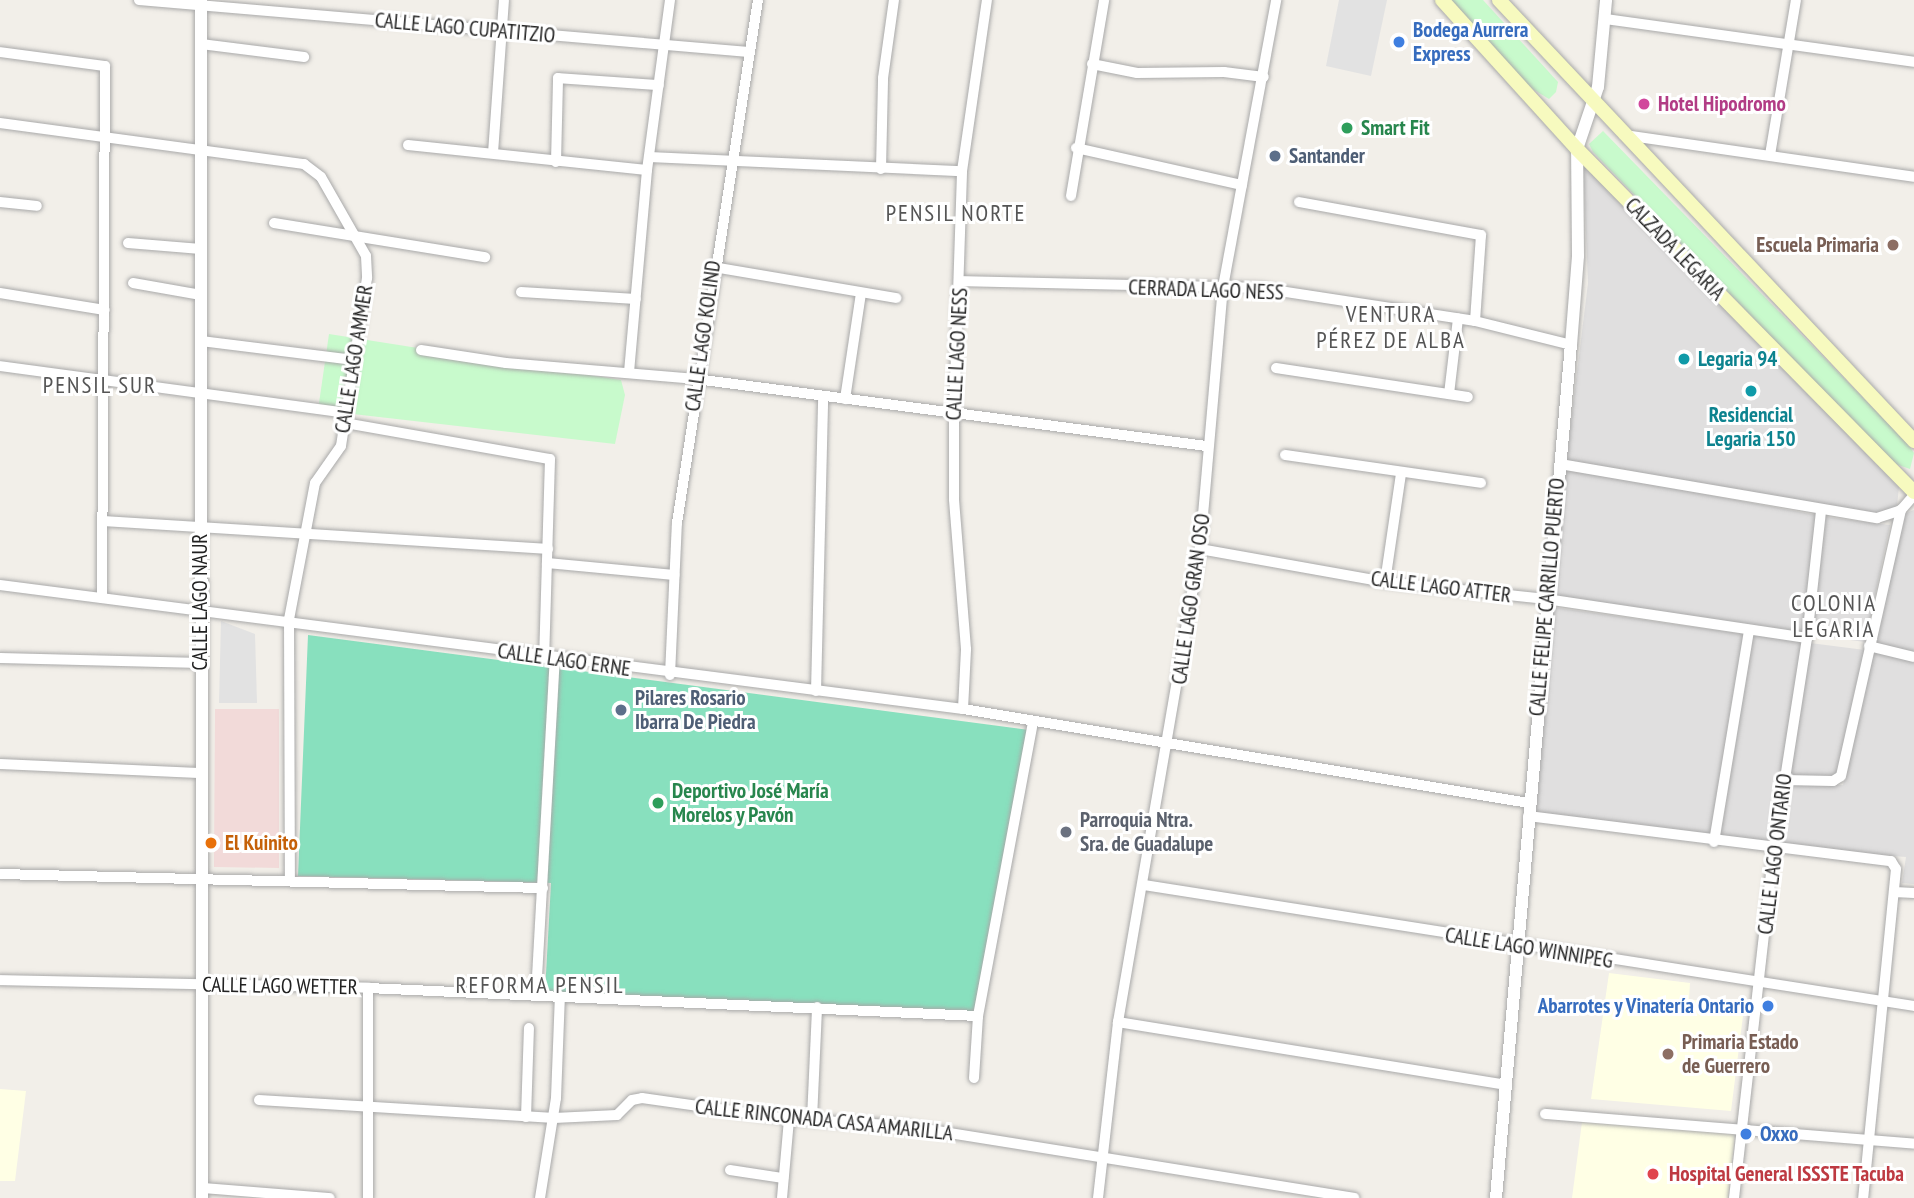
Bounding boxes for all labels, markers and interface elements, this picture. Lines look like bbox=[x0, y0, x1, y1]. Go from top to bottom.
street label: CALLE LAGO CUPATITZIO bbox=[374, 8, 556, 48]
place label: Bodega Aurrera Express bbox=[1413, 17, 1529, 67]
marker: Bodega Aurrera Express bbox=[1391, 34, 1407, 50]
place label: Hotel Hipodromo bbox=[1658, 91, 1786, 117]
marker: Hotel Hipodromo bbox=[1636, 96, 1652, 112]
place label: Smart Fit bbox=[1361, 115, 1430, 141]
marker: Smart Fit bbox=[1339, 120, 1355, 136]
place label: Santander bbox=[1289, 143, 1365, 169]
marker: Santander bbox=[1267, 148, 1283, 164]
street label: CALZADA LEGARIA bbox=[1620, 192, 1730, 306]
district label: PENSIL NORTE bbox=[887, 199, 1025, 227]
place label: Escuela Primaria bbox=[1756, 232, 1879, 258]
marker: Escuela Primaria bbox=[1885, 237, 1901, 253]
street label: CALLE LAGO KOLIND bbox=[680, 259, 726, 413]
street label: CERRADA LAGO NESS bbox=[1128, 275, 1284, 305]
street label: CALLE LAGO AMMER bbox=[330, 283, 378, 435]
street label: CALLE LAGO NESS bbox=[941, 287, 973, 421]
district label: VENTURA PÉREZ DE ALBA bbox=[1317, 300, 1465, 354]
place label: Legaria 94 bbox=[1698, 346, 1777, 372]
marker: Legaria 94 bbox=[1676, 351, 1692, 367]
district label: PENSIL SUR bbox=[44, 371, 156, 399]
marker: Residencial Legaria 150 bbox=[1743, 383, 1759, 399]
place label: Residencial Legaria 150 bbox=[1706, 402, 1796, 452]
street label: CALLE FELIPE CARRILLO PUERTO bbox=[1524, 477, 1570, 717]
street label: CALLE LAGO GRAN OSO bbox=[1167, 512, 1215, 686]
street label: CALLE LAGO NAUR bbox=[187, 534, 213, 670]
street label: CALLE LAGO ATTER bbox=[1369, 566, 1513, 608]
district label: COLONIA LEGARIA bbox=[1792, 589, 1876, 643]
street label: CALLE LAGO ERNE bbox=[496, 638, 632, 682]
place label: Pilares Rosario Ibarra De Piedra bbox=[635, 685, 756, 735]
marker: Pilares Rosario Ibarra De Piedra bbox=[613, 702, 629, 718]
street label: CALLE LAGO ONTARIO bbox=[1753, 772, 1797, 936]
place label: Deportivo José María Morelos y Pavón bbox=[672, 778, 829, 828]
marker: Deportivo José María Morelos y Pavón bbox=[650, 795, 666, 811]
place label: Parroquia Ntra. Sra. de Guadalupe bbox=[1080, 807, 1215, 857]
marker: Parroquia Ntra. Sra. de Guadalupe bbox=[1058, 824, 1074, 840]
place label: El Kuinito bbox=[225, 830, 298, 856]
marker: El Kuinito bbox=[203, 835, 219, 851]
street label: CALLE LAGO WINNIPEG bbox=[1443, 922, 1615, 974]
district label: REFORMA PENSIL bbox=[457, 971, 623, 999]
street label: CALLE LAGO WETTER bbox=[202, 972, 358, 1000]
place label: Abarrotes y Vinatería Ontario bbox=[1536, 993, 1754, 1019]
marker: Abarrotes y Vinatería Ontario bbox=[1760, 998, 1776, 1014]
place label: Primaria Estado de Guerrero bbox=[1682, 1029, 1799, 1079]
marker: Primaria Estado de Guerrero bbox=[1660, 1046, 1676, 1062]
street label: CALLE RINCONADA CASA AMARILLA bbox=[693, 1094, 955, 1146]
place label: Oxxo bbox=[1760, 1121, 1798, 1147]
marker: Oxxo bbox=[1738, 1126, 1754, 1142]
place label: Hospital General ISSSTE Tacuba bbox=[1669, 1161, 1905, 1187]
marker: Hospital General ISSSTE Tacuba bbox=[1643, 1164, 1663, 1184]

